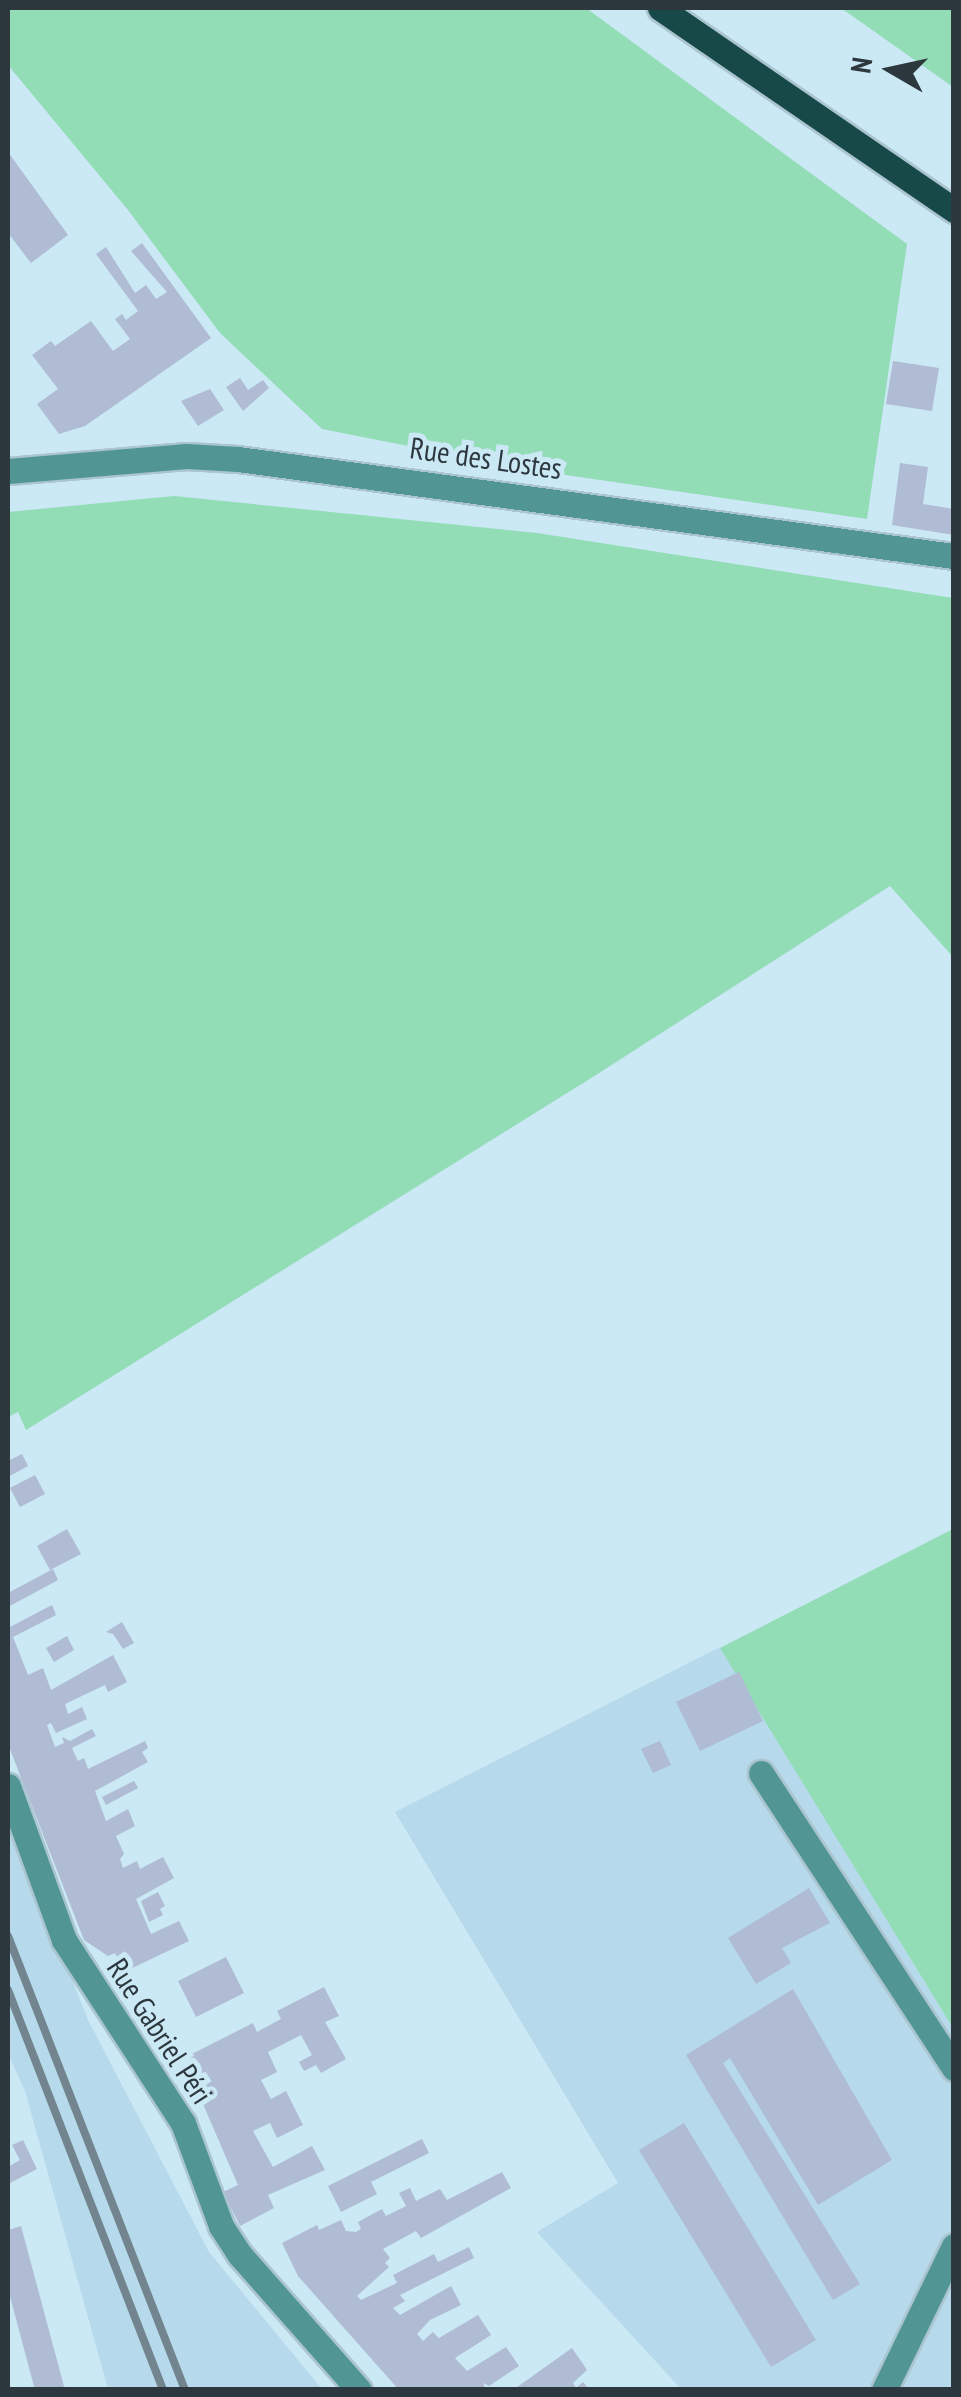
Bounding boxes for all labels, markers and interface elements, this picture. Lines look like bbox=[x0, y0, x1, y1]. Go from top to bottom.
north arrow bbox=[841, 20, 941, 120]
text: N bbox=[841, 55, 880, 76]
street label: Rue des Lostes bbox=[408, 430, 564, 486]
street label: Rue Gabriel Péri bbox=[100, 1952, 220, 2110]

